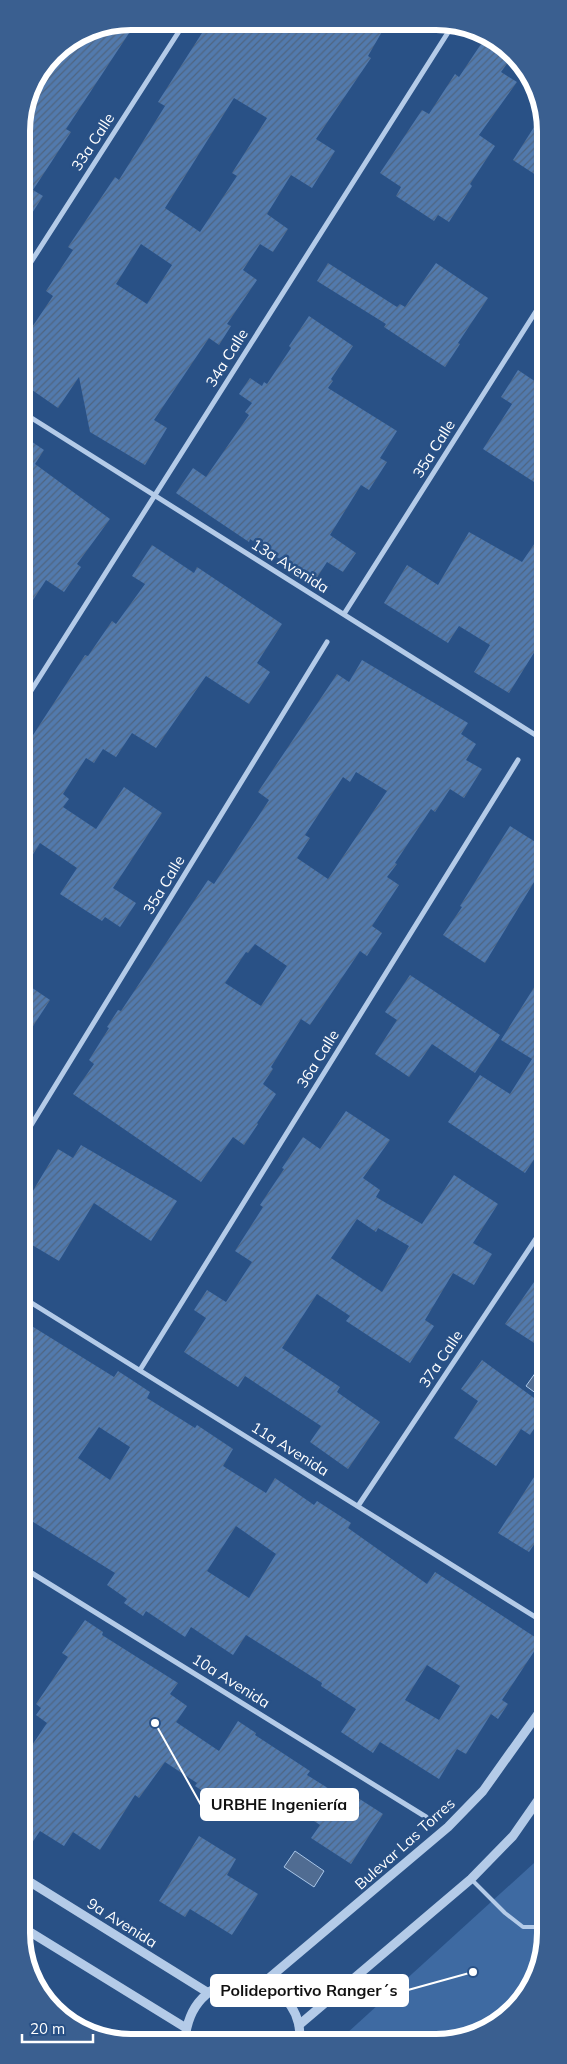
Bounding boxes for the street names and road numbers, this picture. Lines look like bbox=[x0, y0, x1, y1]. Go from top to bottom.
street label: 33a Calle bbox=[67, 109, 118, 174]
street label: 34a Calle bbox=[201, 325, 252, 390]
street label: 35a Calle bbox=[408, 416, 459, 481]
street label: 13a Avenida bbox=[248, 534, 333, 597]
street label: 35a Calle bbox=[139, 852, 189, 918]
street label: 36a Calle bbox=[292, 1026, 343, 1091]
street label: 37a Calle bbox=[414, 1326, 467, 1391]
street label: 11a Avenida bbox=[248, 1417, 333, 1480]
street label: 10a Avenida bbox=[189, 1649, 274, 1712]
street label: Bulevar Las Torres bbox=[351, 1794, 459, 1894]
street label: 9a Avenida bbox=[84, 1894, 161, 1952]

